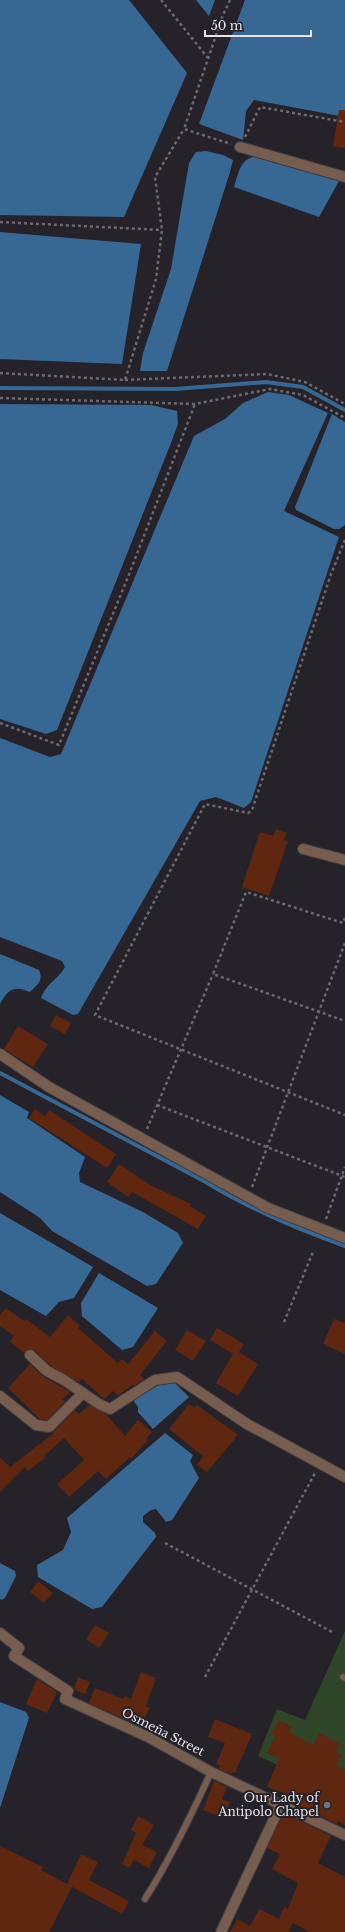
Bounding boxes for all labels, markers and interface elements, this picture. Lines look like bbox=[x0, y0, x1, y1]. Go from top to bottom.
scale bar bbox=[205, 12, 311, 38]
text: 50 m bbox=[211, 18, 243, 33]
street label: Osmeña Street bbox=[119, 1704, 207, 1759]
place label: Our Lady of Antipolo Chapel bbox=[217, 1790, 321, 1819]
marker: Our Lady of Antipolo Chapel bbox=[322, 1800, 332, 1810]

